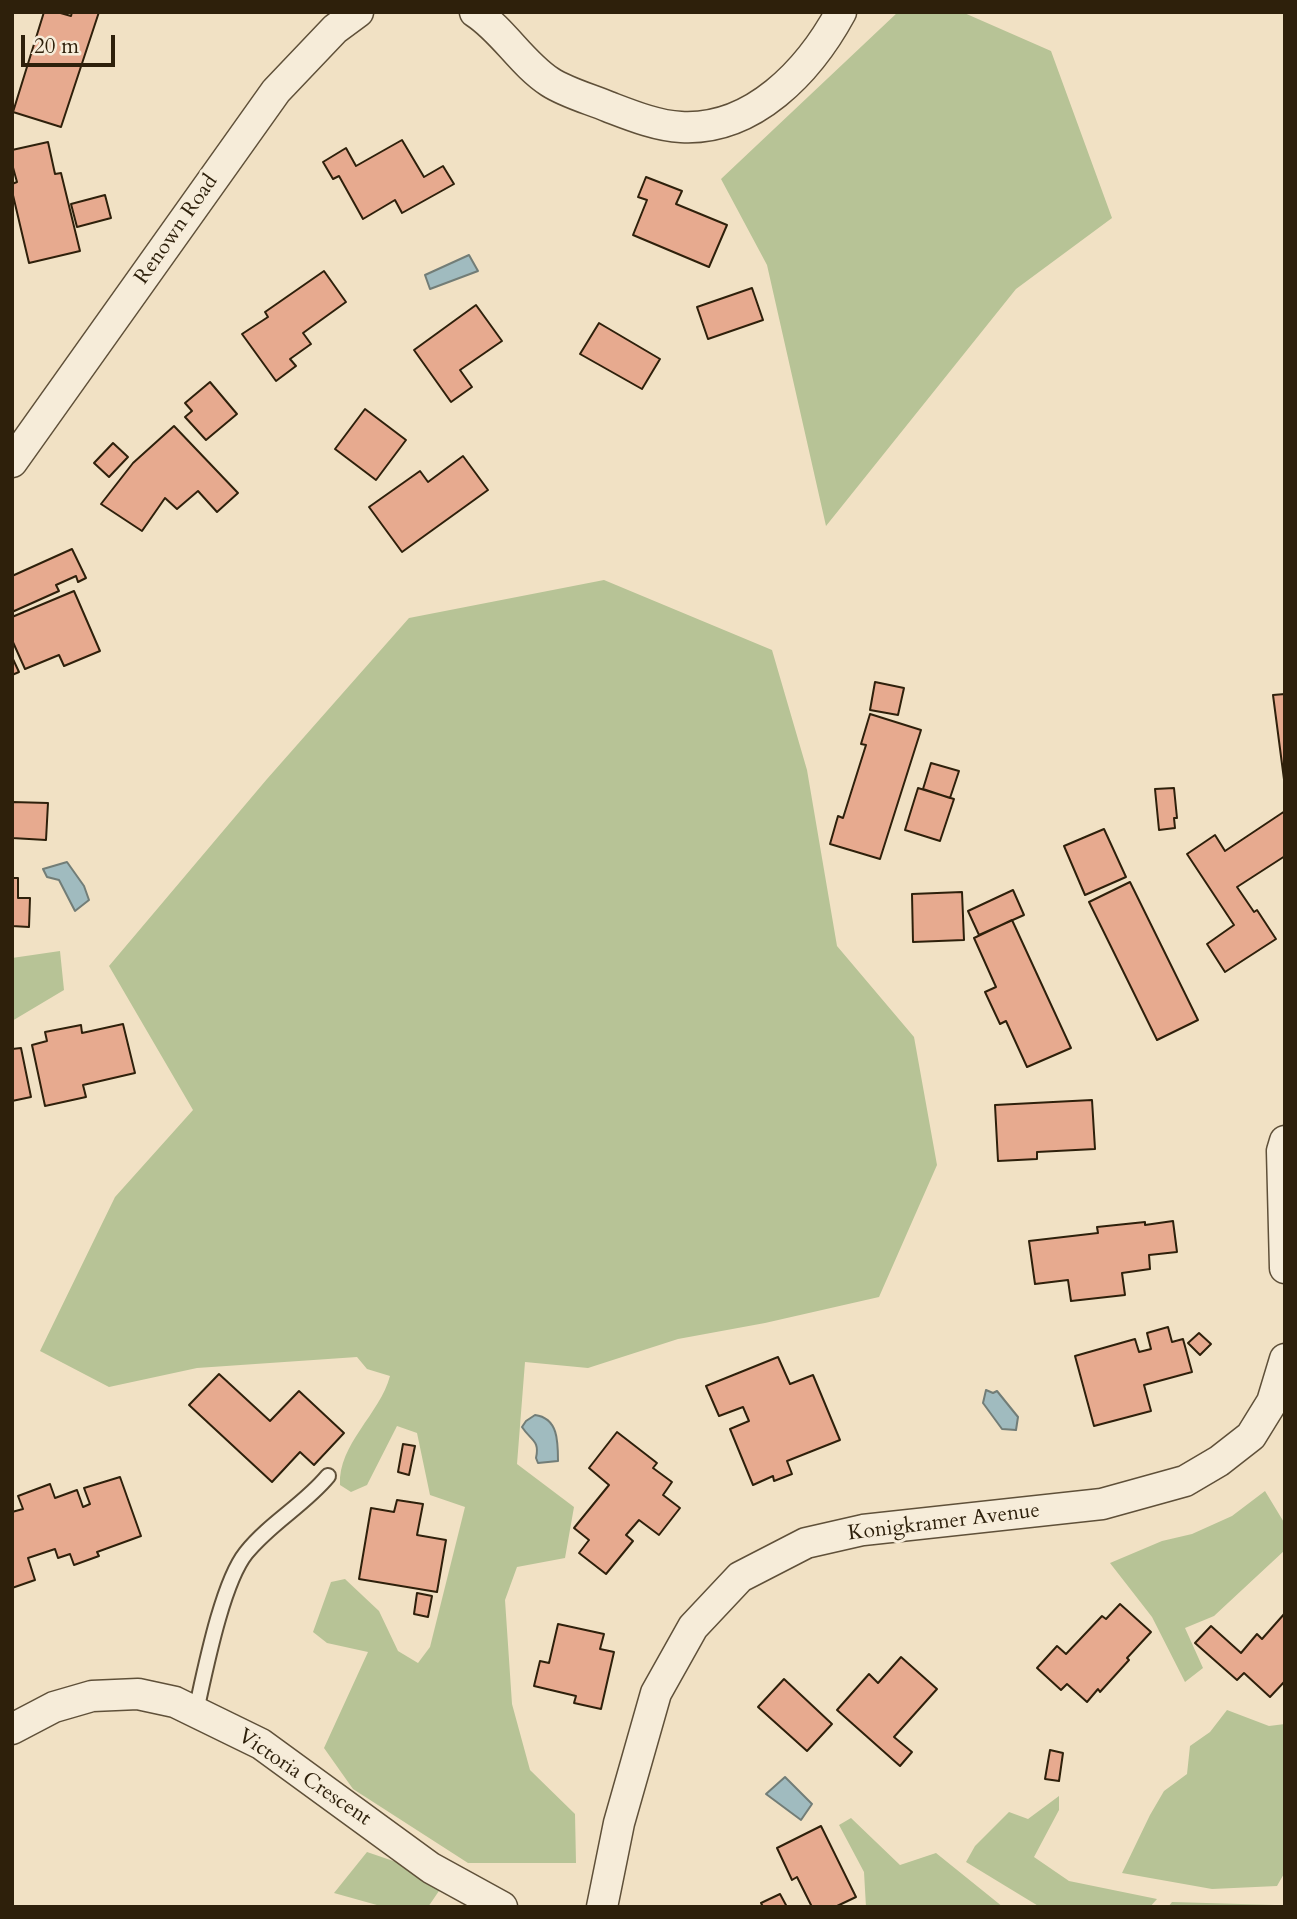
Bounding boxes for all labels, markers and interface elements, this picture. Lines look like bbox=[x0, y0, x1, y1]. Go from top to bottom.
scale bar bbox=[24, 21, 119, 65]
text: 20 m bbox=[34, 32, 79, 61]
street label: Renown Road bbox=[130, 170, 224, 290]
street label: Konigkramer Avenue bbox=[847, 1499, 1041, 1547]
street label: Victoria Crescent bbox=[233, 1724, 375, 1832]

